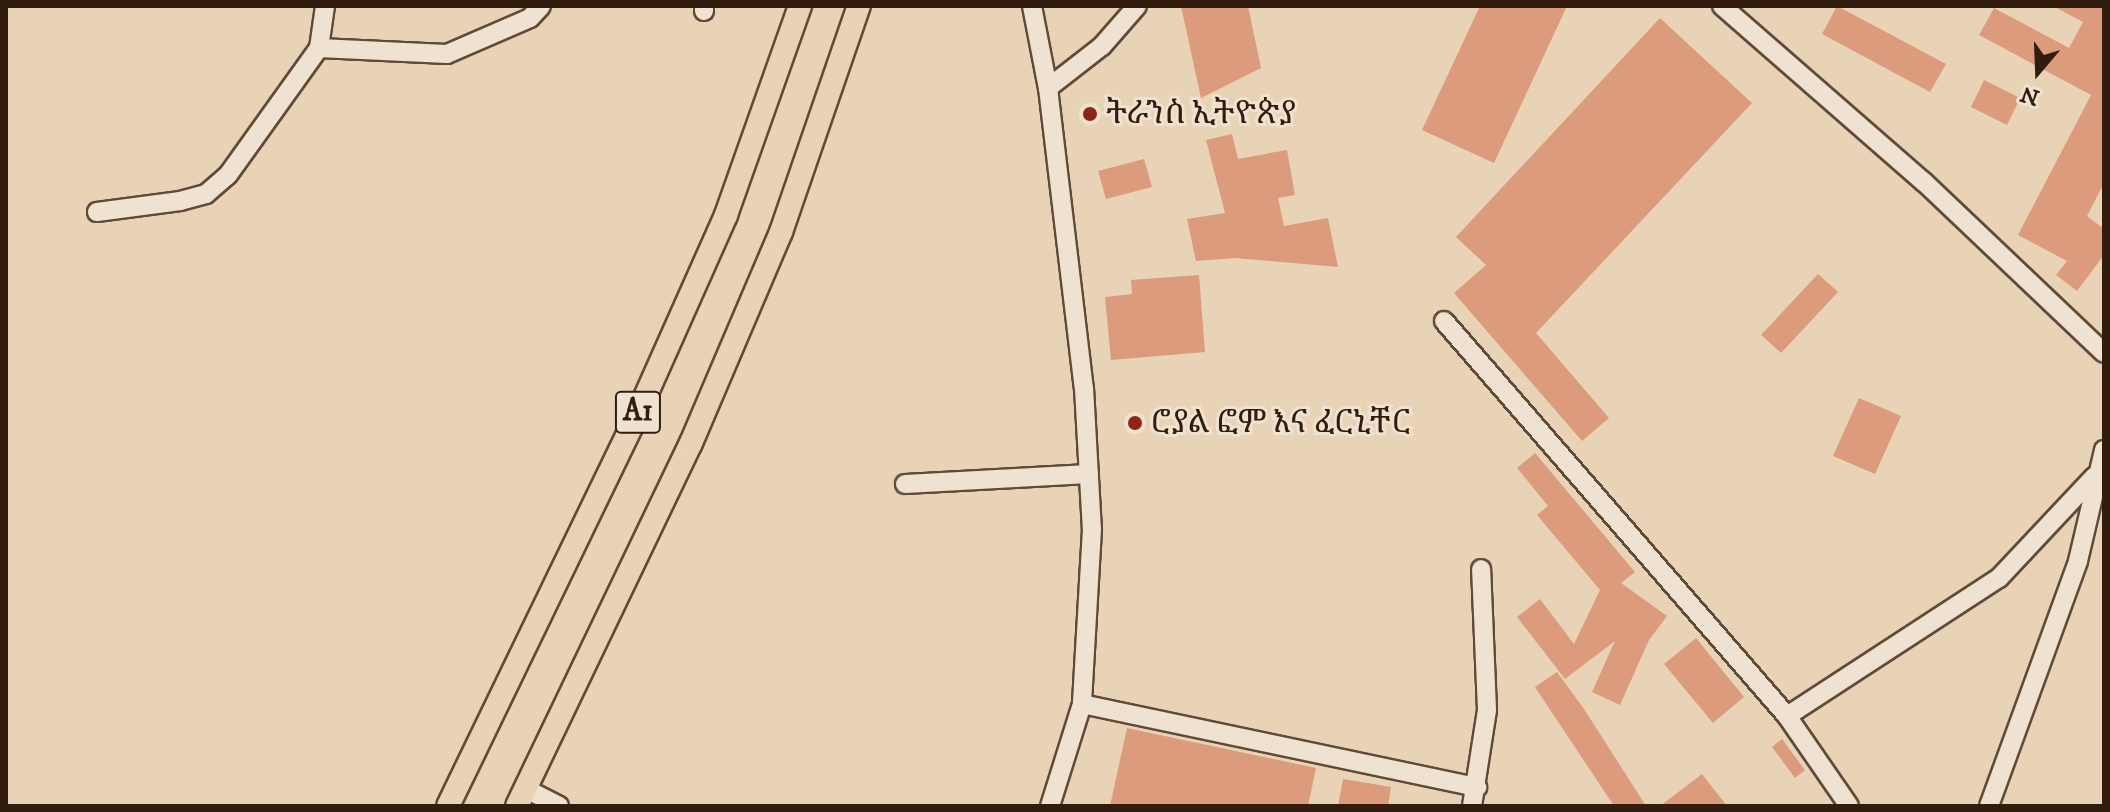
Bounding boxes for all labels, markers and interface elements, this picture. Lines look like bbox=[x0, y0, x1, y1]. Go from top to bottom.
north arrow bbox=[1998, 32, 2078, 112]
text: N bbox=[2017, 79, 2043, 111]
place label: ትራንስ ኢትዮጵያ bbox=[1106, 95, 1296, 133]
marker: ትራንስ ኢትዮጵያ bbox=[1081, 105, 1099, 123]
road number: A1 bbox=[614, 386, 662, 438]
place label: ሮያል ፎም እና ፈርኒቸር bbox=[1151, 404, 1411, 442]
marker: ሮያል ፎም እና ፈርኒቸር bbox=[1126, 414, 1144, 432]

